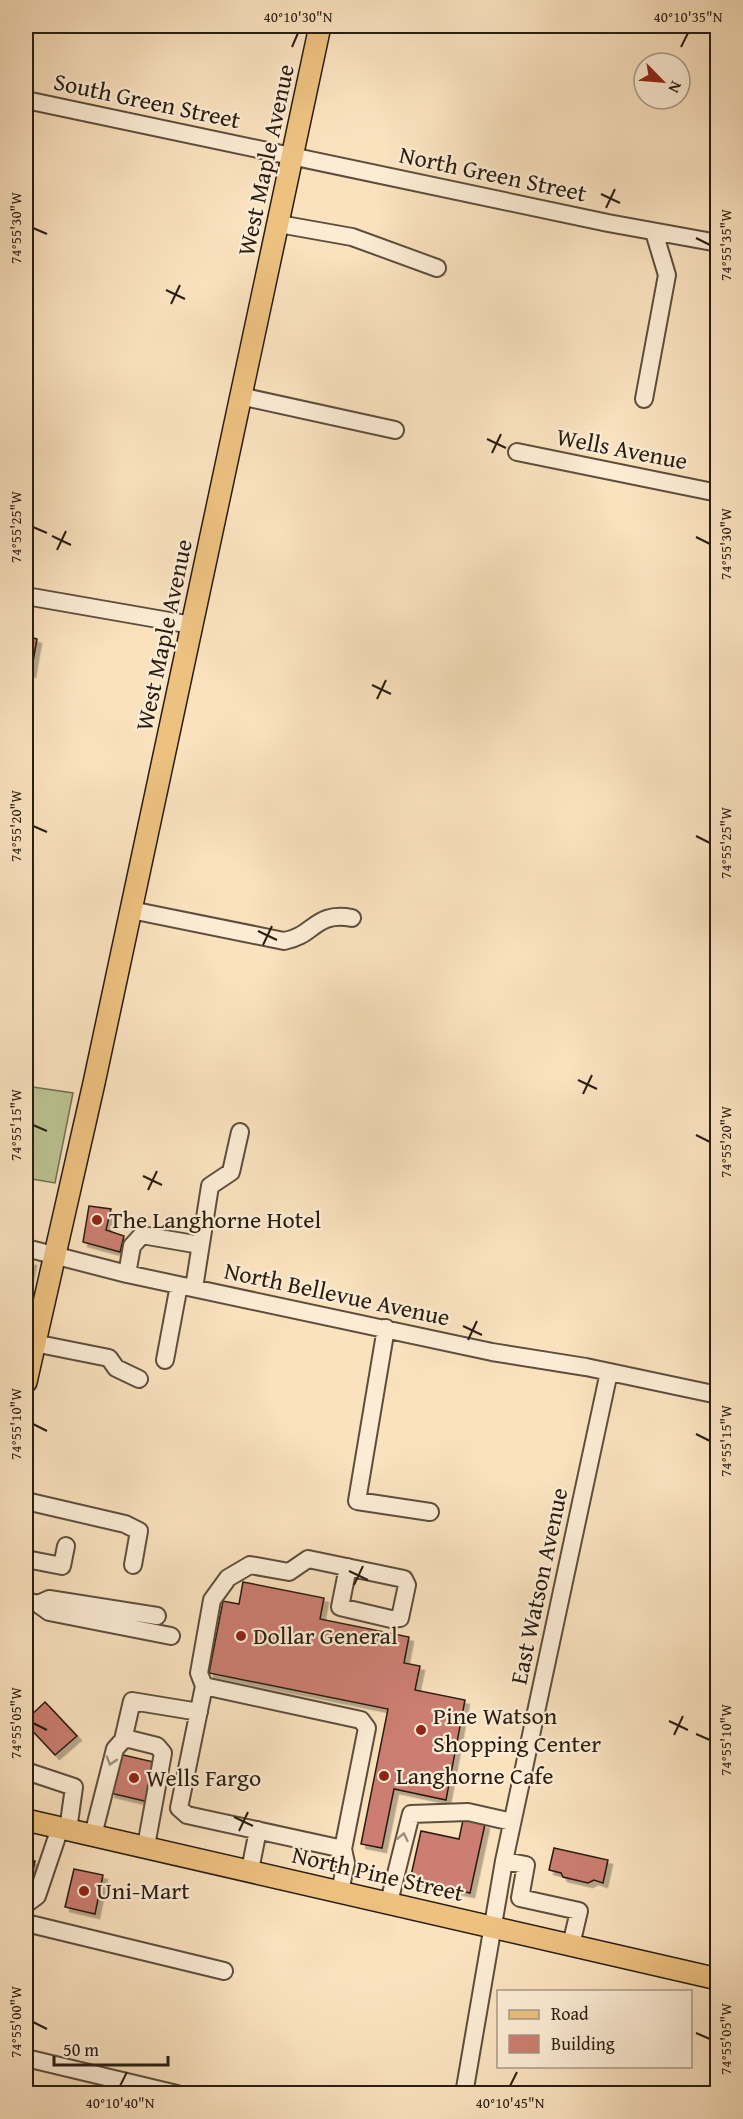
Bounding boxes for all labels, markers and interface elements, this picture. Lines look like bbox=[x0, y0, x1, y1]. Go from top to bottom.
text: 40°10'30"N bbox=[264, 6, 333, 27]
text: 40°10'35"N bbox=[654, 6, 723, 27]
north arrow bbox=[632, 51, 692, 111]
street label: West Maple Avenue bbox=[228, 61, 303, 259]
street label: South Green Street bbox=[51, 64, 244, 137]
text: N bbox=[662, 77, 689, 98]
street label: North Green Street bbox=[396, 137, 591, 211]
text: 74°55'30"W bbox=[5, 192, 26, 264]
text: 74°55'35"W bbox=[715, 209, 736, 281]
street label: Wells Avenue bbox=[554, 419, 691, 478]
text: 74°55'25"W bbox=[5, 491, 26, 563]
text: 74°55'30"W bbox=[715, 508, 736, 580]
street label: West Maple Avenue bbox=[126, 536, 201, 734]
text: 74°55'20"W bbox=[5, 790, 26, 862]
text: 74°55'25"W bbox=[715, 807, 736, 879]
text: 74°55'15"W bbox=[5, 1089, 26, 1161]
text: 74°55'20"W bbox=[715, 1106, 736, 1178]
place label: The Langhorne Hotel bbox=[109, 1202, 321, 1237]
marker: The Langhorne Hotel bbox=[90, 1213, 104, 1227]
street label: North Bellevue Avenue bbox=[221, 1252, 453, 1335]
text: 74°55'10"W bbox=[5, 1388, 26, 1460]
text: 74°55'15"W bbox=[715, 1405, 736, 1477]
street label: East Watson Avenue bbox=[501, 1484, 576, 1688]
place label: Dollar General bbox=[253, 1618, 398, 1653]
marker: Dollar General bbox=[234, 1629, 248, 1643]
text: 74°55'05"W bbox=[5, 1687, 26, 1759]
place label: Pine Watson Shopping Center bbox=[433, 1698, 601, 1761]
text: 74°55'10"W bbox=[715, 1704, 736, 1776]
marker: Pine Watson Shopping Center bbox=[414, 1723, 428, 1737]
one-way arrow bbox=[106, 1755, 118, 1766]
place label: Langhorne Cafe bbox=[396, 1758, 553, 1793]
place label: Wells Fargo bbox=[146, 1760, 261, 1795]
marker: Langhorne Cafe bbox=[377, 1769, 391, 1783]
marker: Wells Fargo bbox=[127, 1771, 141, 1785]
one-way arrow bbox=[396, 1832, 409, 1842]
street label: North Pine Street bbox=[289, 1837, 468, 1910]
place label: Uni-Mart bbox=[96, 1873, 190, 1908]
marker: Uni-Mart bbox=[77, 1884, 91, 1898]
text: 74°55'00"W bbox=[5, 1986, 26, 2058]
legend bbox=[497, 1990, 692, 2068]
text: Road bbox=[551, 2000, 589, 2027]
text: 74°55'05"W bbox=[715, 2003, 736, 2075]
scale bar bbox=[54, 2029, 168, 2067]
text: Building bbox=[551, 2030, 615, 2057]
text: 50 m bbox=[63, 2036, 99, 2063]
text: 40°10'40"N bbox=[86, 2092, 155, 2113]
text: 40°10'45"N bbox=[476, 2092, 545, 2113]

